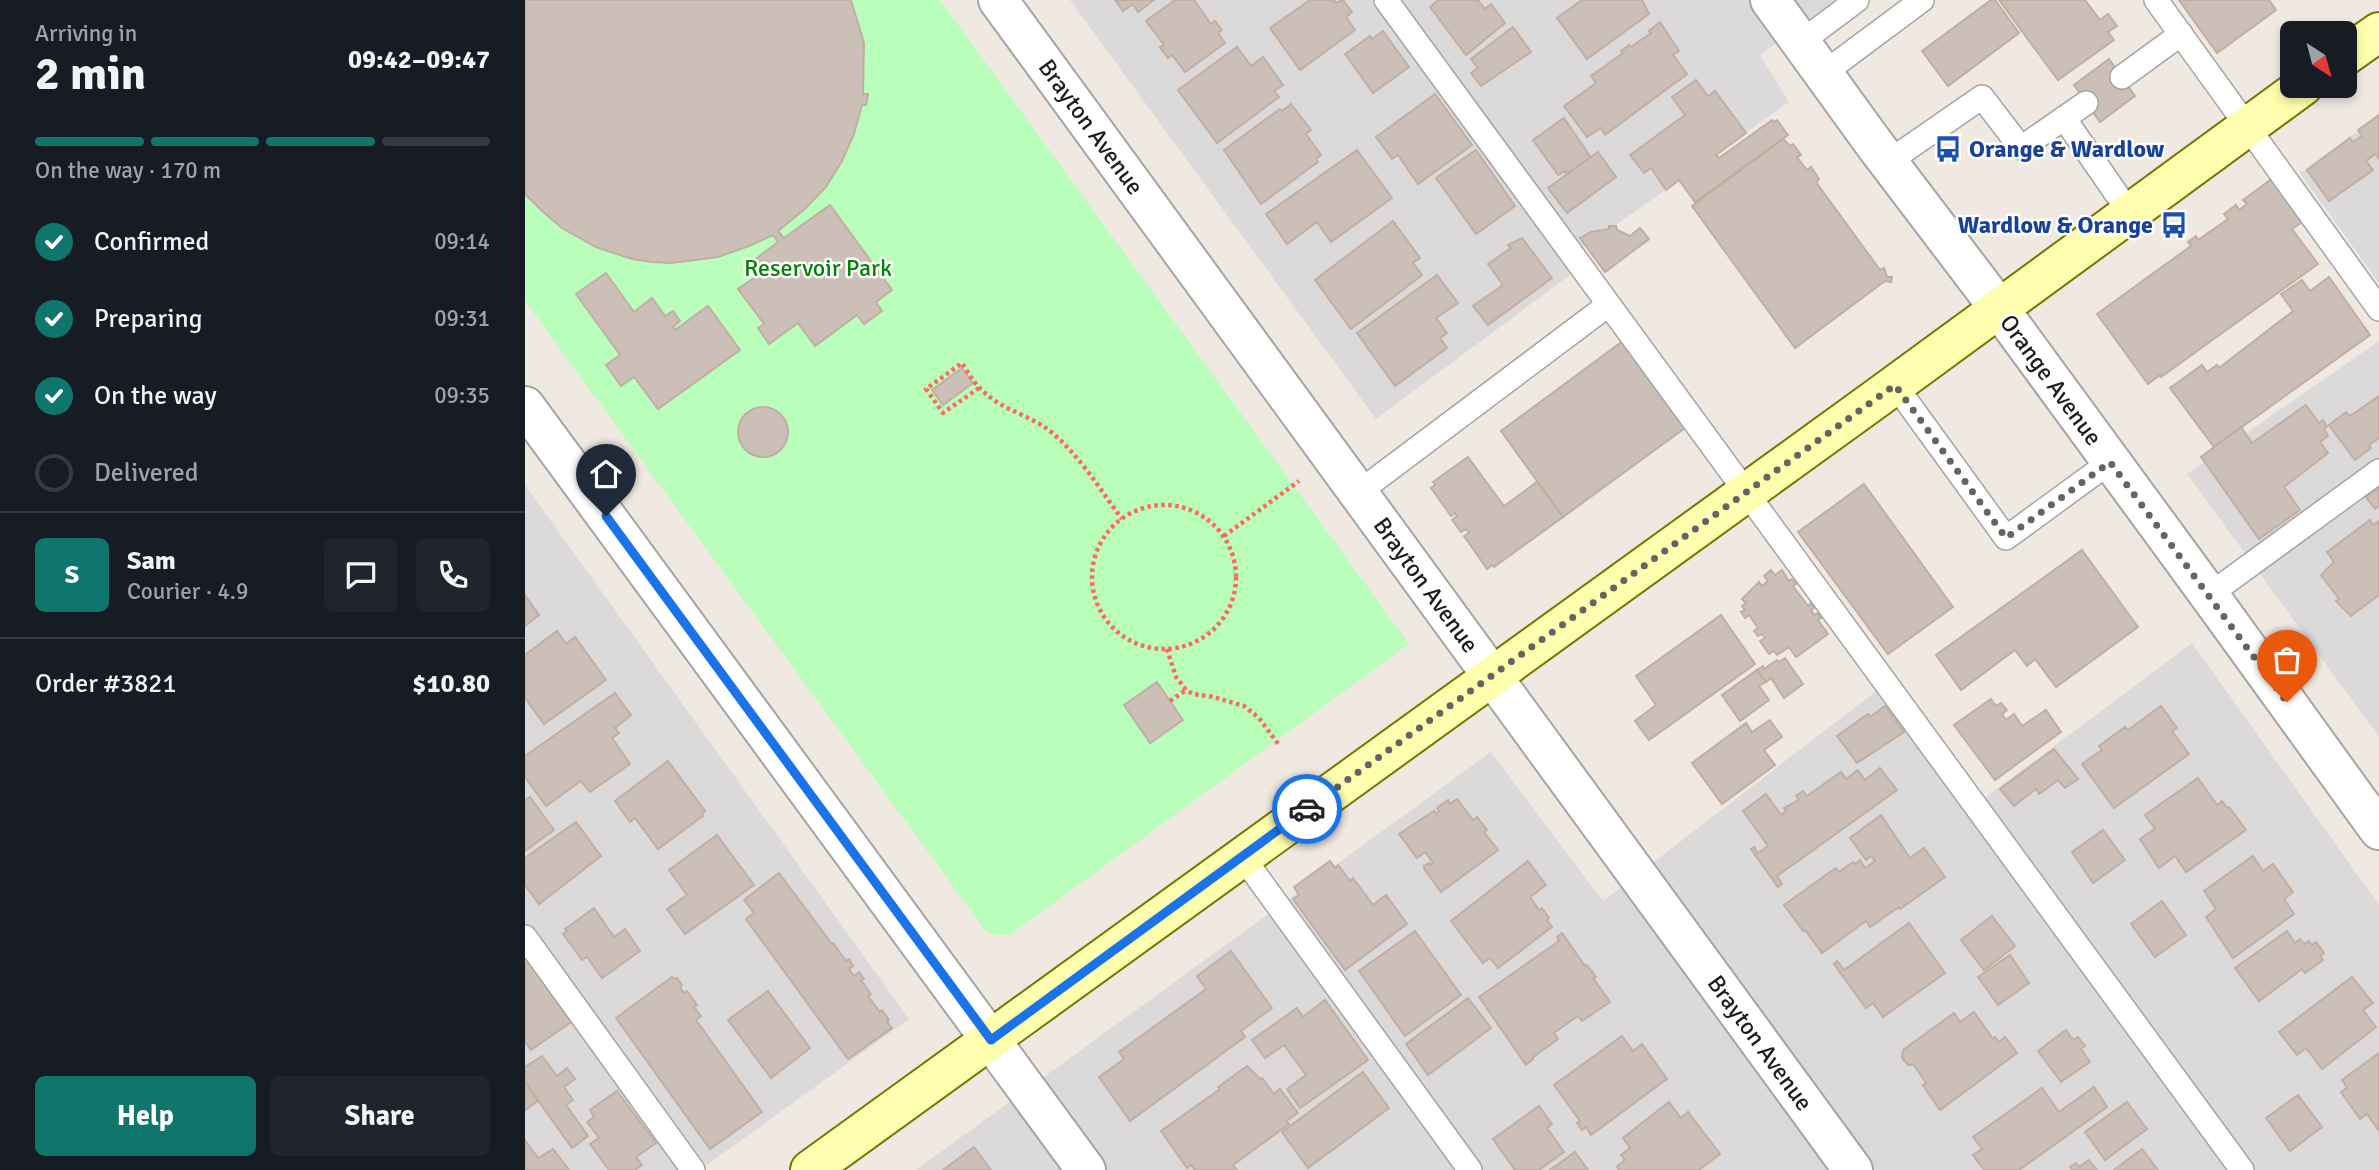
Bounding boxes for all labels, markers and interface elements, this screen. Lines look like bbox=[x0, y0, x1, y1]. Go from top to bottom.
text: Arriving in bbox=[35, 19, 137, 48]
north arrow bbox=[2280, 21, 2357, 98]
map controls bbox=[2280, 21, 2357, 98]
text: 09:42–09:47 bbox=[348, 44, 490, 76]
text: 2 min bbox=[35, 46, 146, 102]
street label: Brayton Avenue bbox=[1032, 53, 1150, 201]
bus stop icon: Orange & Wardlow bbox=[1933, 134, 1963, 164]
place label: Orange & Wardlow bbox=[1969, 134, 2165, 164]
text: On the way · 170 m bbox=[35, 156, 221, 185]
place label: Wardlow & Orange bbox=[1958, 210, 2153, 240]
bus stop icon: Wardlow & Orange bbox=[2159, 210, 2189, 240]
icon: check bbox=[35, 223, 73, 261]
text: Confirmed bbox=[94, 226, 209, 258]
text: 09:14 bbox=[434, 227, 490, 256]
park label: Reservoir Park bbox=[744, 253, 892, 283]
icon: check bbox=[35, 300, 73, 338]
text: Preparing bbox=[94, 303, 202, 335]
text: 09:31 bbox=[434, 304, 490, 333]
street label: Orange Avenue bbox=[1993, 309, 2109, 451]
icon: check bbox=[35, 377, 73, 415]
text: On the way bbox=[94, 380, 217, 412]
text: 09:35 bbox=[434, 381, 490, 410]
pin bbox=[576, 444, 636, 516]
icon: home bbox=[587, 455, 625, 493]
text: Delivered bbox=[94, 457, 199, 489]
street label: Brayton Avenue bbox=[1367, 511, 1485, 659]
button: chat bbox=[324, 538, 398, 612]
button: phone bbox=[416, 538, 490, 612]
text: Sam bbox=[127, 545, 176, 577]
text: S bbox=[65, 559, 79, 591]
text: Courier · 4.9 bbox=[127, 577, 248, 606]
pin bbox=[2257, 630, 2317, 702]
icon: bag bbox=[2268, 641, 2306, 679]
text: Order #3821 bbox=[35, 668, 176, 700]
text: $10.80 bbox=[412, 668, 490, 700]
courier bbox=[1272, 774, 1342, 844]
icon: car bbox=[1288, 790, 1326, 828]
street label: Brayton Avenue bbox=[1701, 969, 1819, 1117]
button: Help bbox=[35, 1076, 256, 1156]
button: Share bbox=[270, 1076, 490, 1156]

